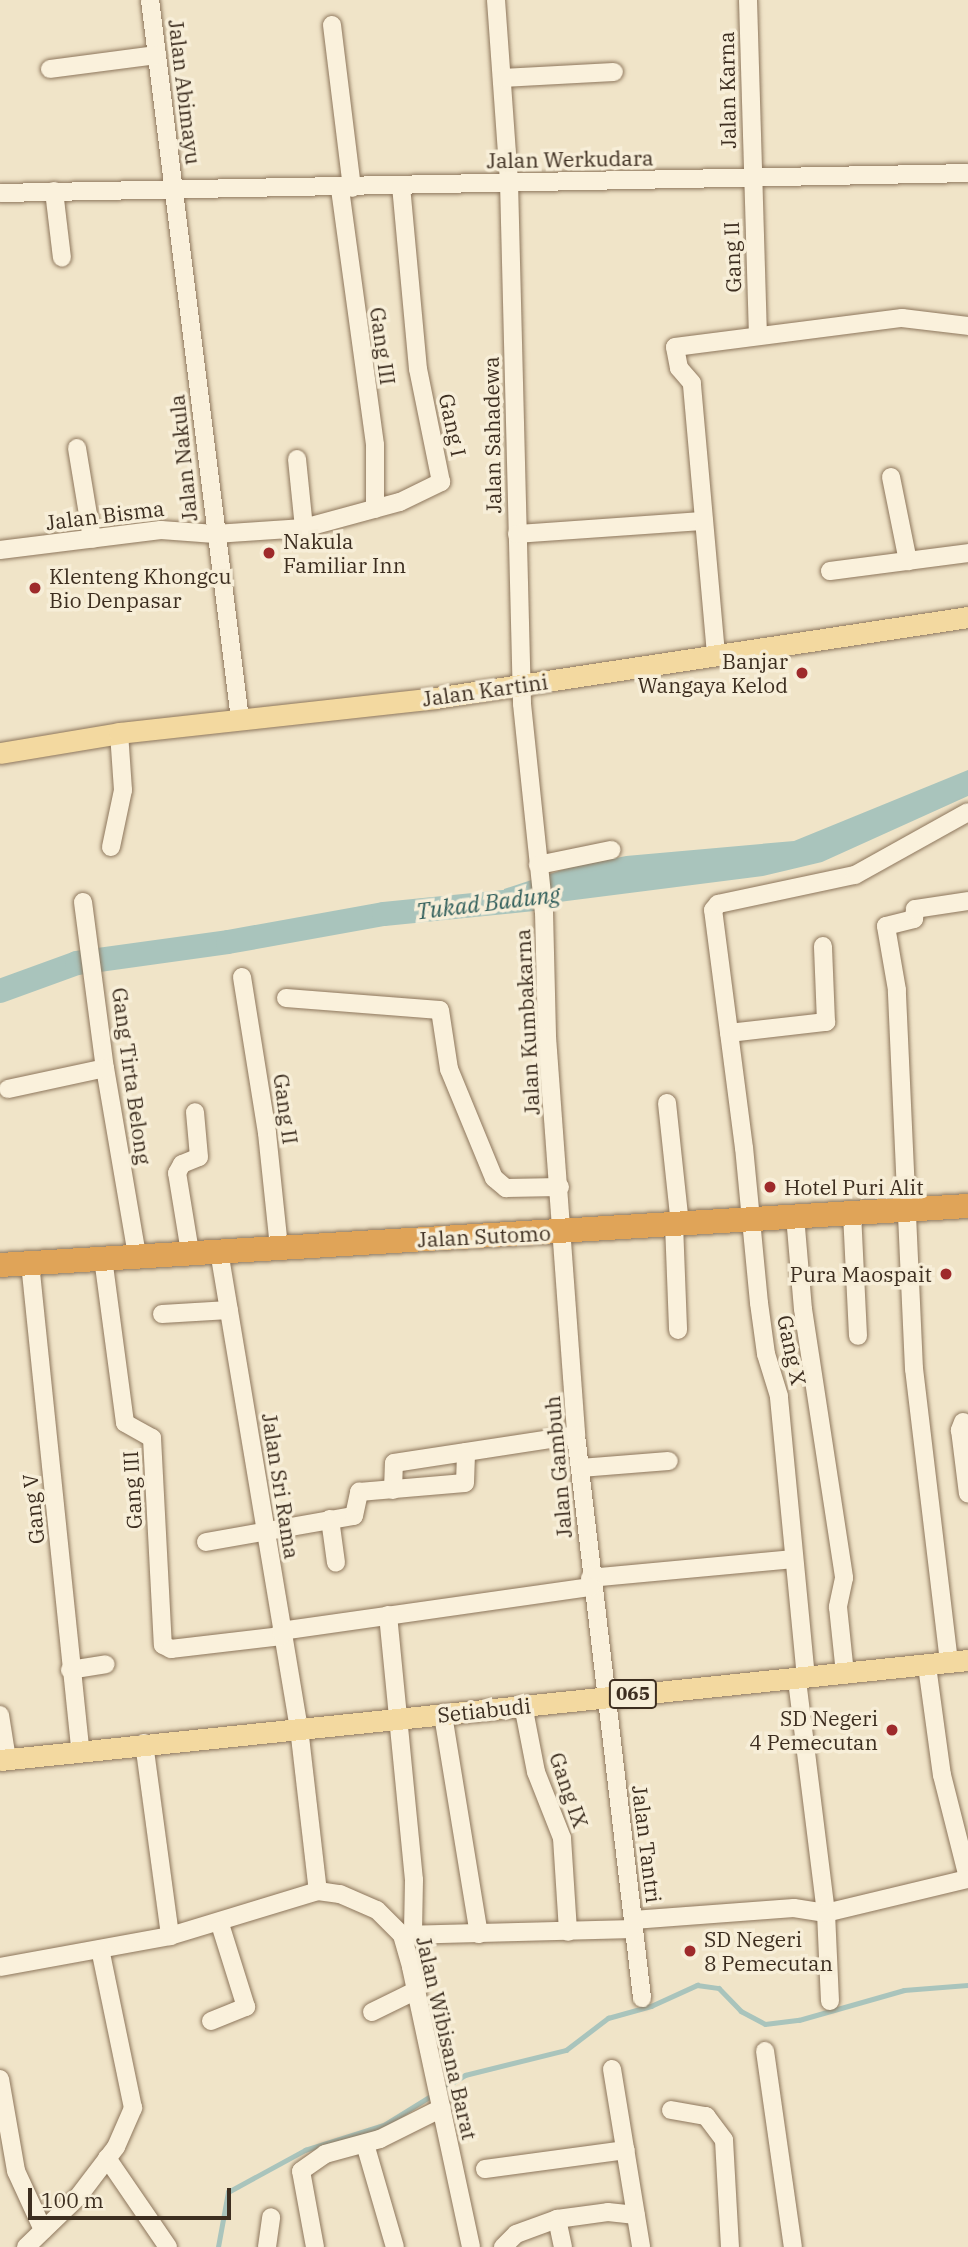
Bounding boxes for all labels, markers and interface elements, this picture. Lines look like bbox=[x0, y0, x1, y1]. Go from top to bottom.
street label: Jalan Abimayu bbox=[164, 18, 206, 166]
street label: Jalan Karna bbox=[713, 31, 741, 149]
street label: Jalan Werkudara bbox=[486, 145, 654, 173]
street label: Gang II bbox=[718, 221, 746, 293]
street label: Gang III bbox=[365, 305, 401, 387]
street label: Jalan Sahadewa bbox=[478, 356, 506, 514]
street label: Gang I bbox=[434, 391, 472, 459]
street label: Jalan Nakula bbox=[164, 393, 202, 523]
street label: Jalan Bisma bbox=[44, 495, 166, 535]
place label: Nakula Familiar Inn bbox=[283, 528, 406, 578]
marker: Nakula Familiar Inn bbox=[261, 545, 277, 561]
place label: Klenteng Khongcu Bio Denpasar bbox=[49, 563, 232, 613]
marker: Klenteng Khongcu Bio Denpasar bbox=[27, 580, 43, 596]
place label: Banjar Wangaya Kelod bbox=[637, 648, 788, 698]
marker: Banjar Wangaya Kelod bbox=[794, 665, 810, 681]
street label: Jalan Kartini bbox=[421, 669, 549, 711]
water label: Tukad Badung bbox=[414, 879, 562, 925]
street label: Jalan Kumbakarna bbox=[510, 928, 544, 1116]
street label: Gang Tirta Belong bbox=[107, 986, 157, 1166]
street label: Gang II bbox=[269, 1072, 303, 1146]
place label: Hotel Puri Alit bbox=[784, 1174, 924, 1200]
marker: Hotel Puri Alit bbox=[762, 1179, 778, 1195]
street label: Jalan Sutomo bbox=[417, 1220, 551, 1252]
place label: Pura Maospait bbox=[790, 1261, 932, 1287]
marker: Pura Maospait bbox=[938, 1266, 954, 1282]
street label: Gang X bbox=[772, 1313, 812, 1387]
street label: Jalan Gambuh bbox=[539, 1395, 577, 1539]
street label: Jalan Sri Rama bbox=[257, 1411, 305, 1561]
street label: Gang III bbox=[117, 1450, 147, 1530]
street label: Gang V bbox=[17, 1473, 49, 1545]
road number: 065 bbox=[608, 1678, 658, 1710]
street label: Setiabudi bbox=[436, 1693, 532, 1727]
place label: SD Negeri 4 Pemecutan bbox=[749, 1705, 878, 1755]
marker: SD Negeri 4 Pemecutan bbox=[884, 1722, 900, 1738]
street label: Gang IX bbox=[544, 1749, 594, 1831]
street label: Jalan Tantri bbox=[627, 1784, 667, 1904]
place label: SD Negeri 8 Pemecutan bbox=[704, 1926, 833, 1976]
street label: Jalan Wibisana Barat bbox=[411, 1934, 483, 2142]
marker: SD Negeri 8 Pemecutan bbox=[682, 1943, 698, 1959]
scale bar bbox=[32, 2174, 234, 2218]
text: 100 m bbox=[41, 2186, 104, 2214]

